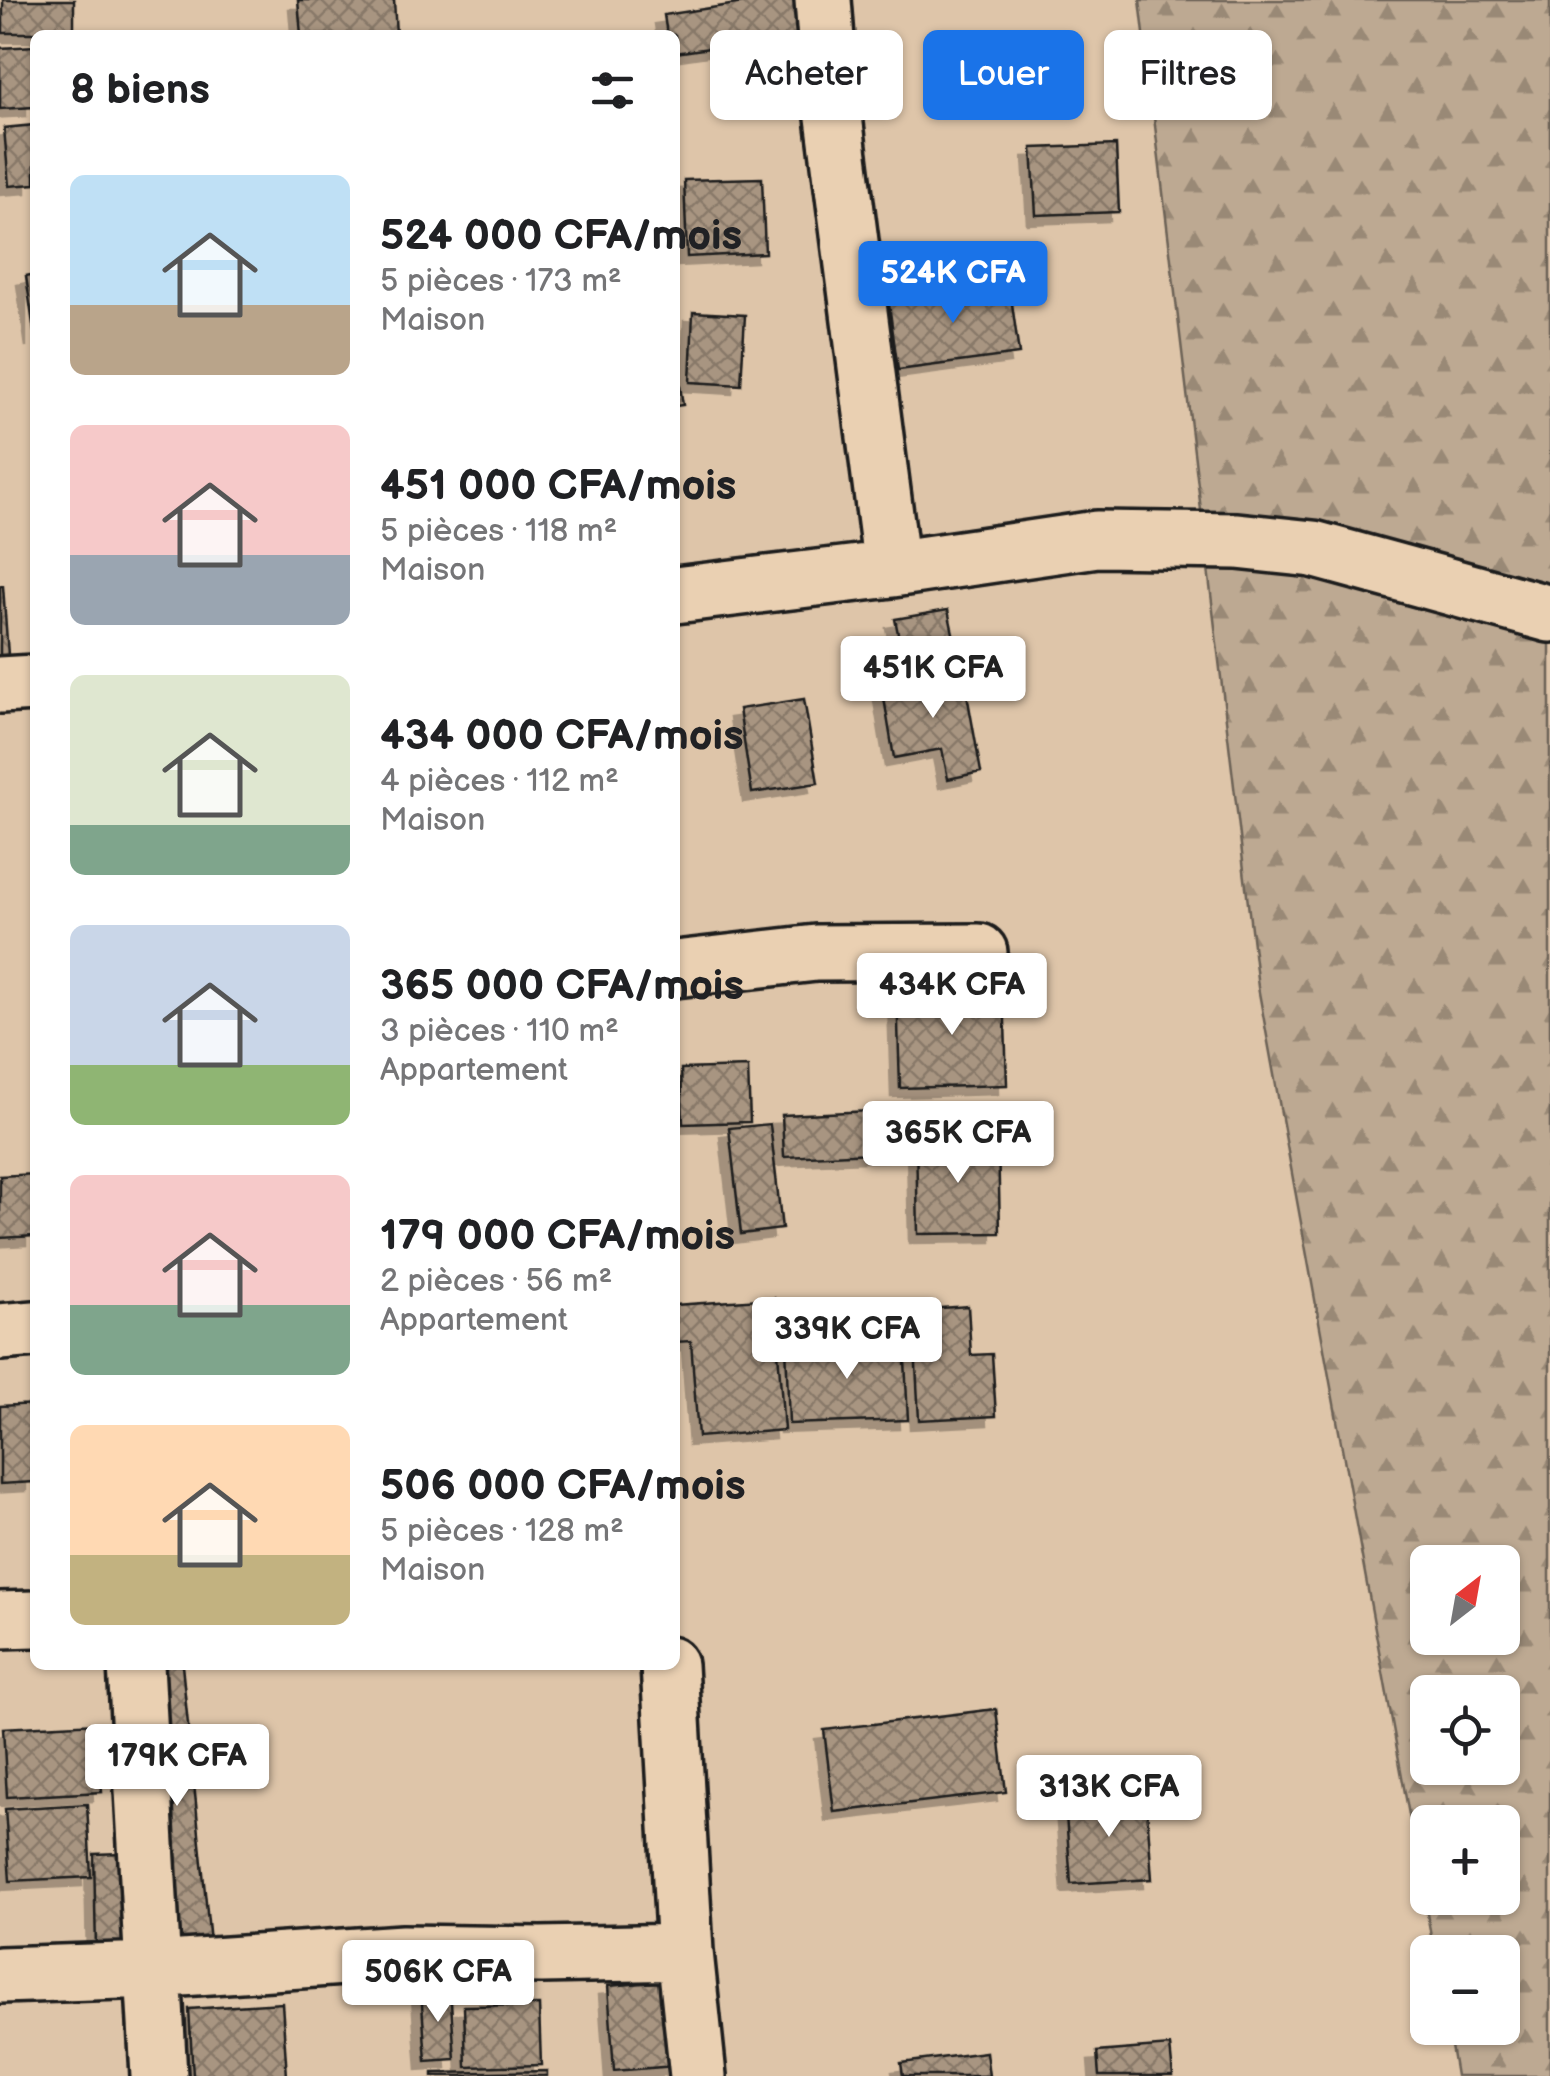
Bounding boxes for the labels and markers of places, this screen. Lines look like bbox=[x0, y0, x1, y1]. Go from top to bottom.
pin: 524K CFA bbox=[850, 241, 1056, 326]
pin: 451K CFA bbox=[830, 636, 1036, 721]
pin: 434K CFA bbox=[849, 953, 1055, 1038]
pin: 365K CFA bbox=[855, 1101, 1061, 1186]
pin: 339K CFA bbox=[744, 1297, 950, 1382]
pin: 179K CFA bbox=[74, 1724, 280, 1809]
pin: 313K CFA bbox=[1006, 1755, 1212, 1840]
pin: 506K CFA bbox=[335, 1940, 541, 2025]

